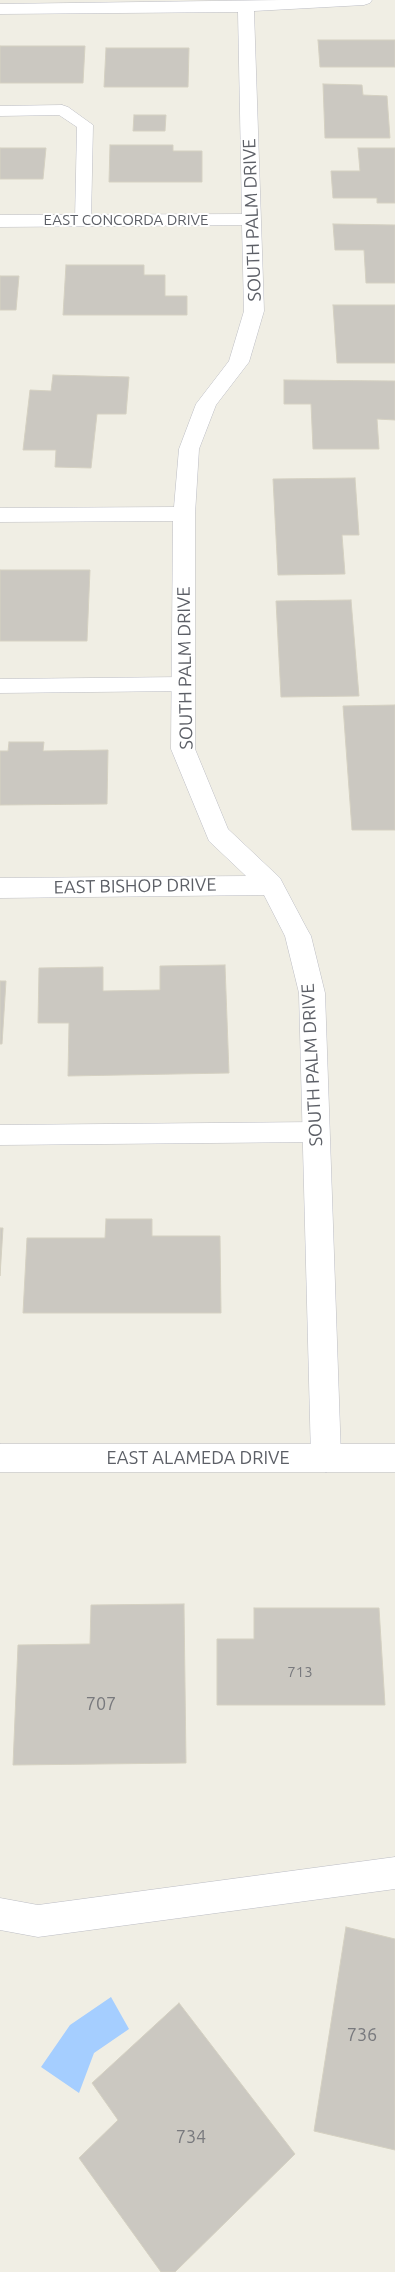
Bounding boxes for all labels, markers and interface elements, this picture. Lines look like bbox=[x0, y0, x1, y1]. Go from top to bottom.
street label: SOUTH PALM DRIVE bbox=[238, 138, 266, 302]
street label: EAST CONCORDA DRIVE bbox=[44, 211, 208, 229]
street label: SOUTH PALM DRIVE bbox=[173, 586, 197, 750]
street label: EAST BISHOP DRIVE bbox=[53, 874, 217, 898]
street label: SOUTH PALM DRIVE bbox=[297, 983, 327, 1147]
street label: EAST ALAMEDA DRIVE bbox=[106, 1447, 290, 1469]
house number: 713 bbox=[287, 1663, 313, 1681]
house number: 707 bbox=[86, 1693, 116, 1715]
house number: 736 bbox=[347, 2024, 377, 2046]
house number: 734 bbox=[176, 2126, 206, 2148]

